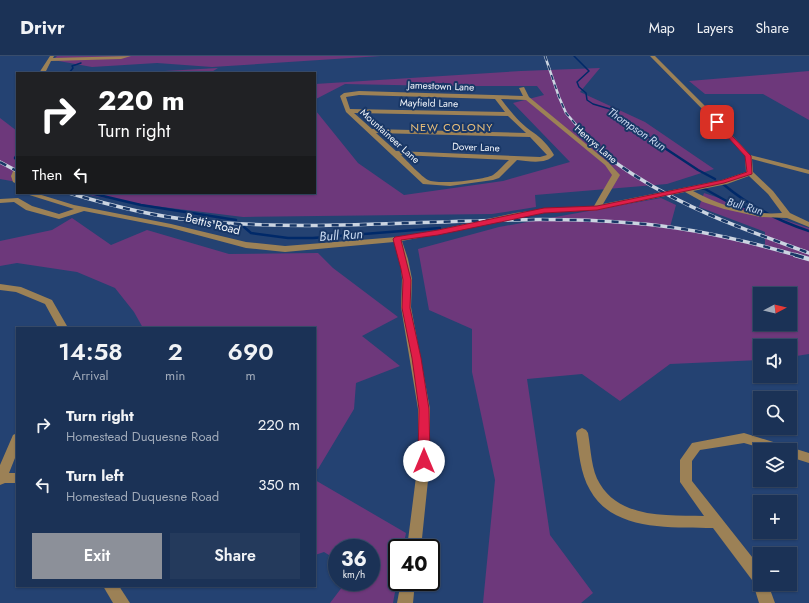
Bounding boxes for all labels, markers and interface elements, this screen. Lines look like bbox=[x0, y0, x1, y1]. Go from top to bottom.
text: Drivr bbox=[20, 14, 65, 41]
text: Map bbox=[649, 18, 675, 38]
text: Layers bbox=[697, 18, 733, 38]
text: Share bbox=[755, 18, 789, 38]
street label: Jamestown Lane bbox=[405, 77, 475, 95]
text: 220 m bbox=[98, 80, 185, 121]
icon: right bbox=[32, 88, 84, 140]
street label: Mayfield Lane bbox=[400, 95, 458, 111]
water label: Thompson Run bbox=[605, 104, 670, 155]
street label: Mountaineer Lane bbox=[357, 105, 423, 167]
pin bbox=[700, 105, 734, 139]
icon: arrive bbox=[706, 111, 728, 133]
text: Turn right bbox=[98, 118, 170, 144]
district label: NEW COLONY bbox=[411, 119, 494, 135]
street label: Henrys Lane bbox=[571, 121, 621, 167]
street label: Dover Lane bbox=[452, 139, 500, 155]
text: Then bbox=[32, 164, 62, 186]
icon: left bbox=[70, 164, 92, 186]
water label: Bull Run bbox=[725, 193, 765, 219]
street label: Bettis Road bbox=[184, 208, 242, 240]
water label: Bull Run bbox=[319, 224, 364, 246]
north arrow bbox=[753, 287, 797, 331]
map controls bbox=[753, 287, 797, 591]
text: 14:58 bbox=[58, 334, 123, 369]
text: 2 bbox=[168, 334, 183, 369]
text: 690 bbox=[228, 334, 274, 369]
button: sound bbox=[753, 339, 797, 383]
text: Arrival bbox=[73, 366, 108, 385]
text: min bbox=[165, 366, 185, 385]
text: m bbox=[246, 366, 256, 385]
button: search bbox=[753, 391, 797, 435]
text: Turn right bbox=[66, 405, 134, 427]
icon: right bbox=[32, 414, 54, 436]
text: 220 m bbox=[258, 414, 300, 436]
text: Homestead Duquesne Road bbox=[66, 427, 219, 446]
position arrow bbox=[403, 440, 445, 482]
button: layers bbox=[753, 443, 797, 487]
text: Turn left bbox=[66, 465, 124, 487]
icon: left bbox=[32, 474, 54, 496]
text: 350 m bbox=[258, 474, 300, 496]
text: Homestead Duquesne Road bbox=[66, 487, 219, 506]
button: + bbox=[753, 495, 797, 539]
button: Exit bbox=[32, 533, 162, 579]
button: Share bbox=[170, 533, 300, 579]
speed limit sign: 40 bbox=[388, 539, 440, 591]
text: 36 bbox=[341, 545, 367, 574]
button: − bbox=[753, 547, 797, 591]
text: km/h bbox=[343, 567, 365, 582]

